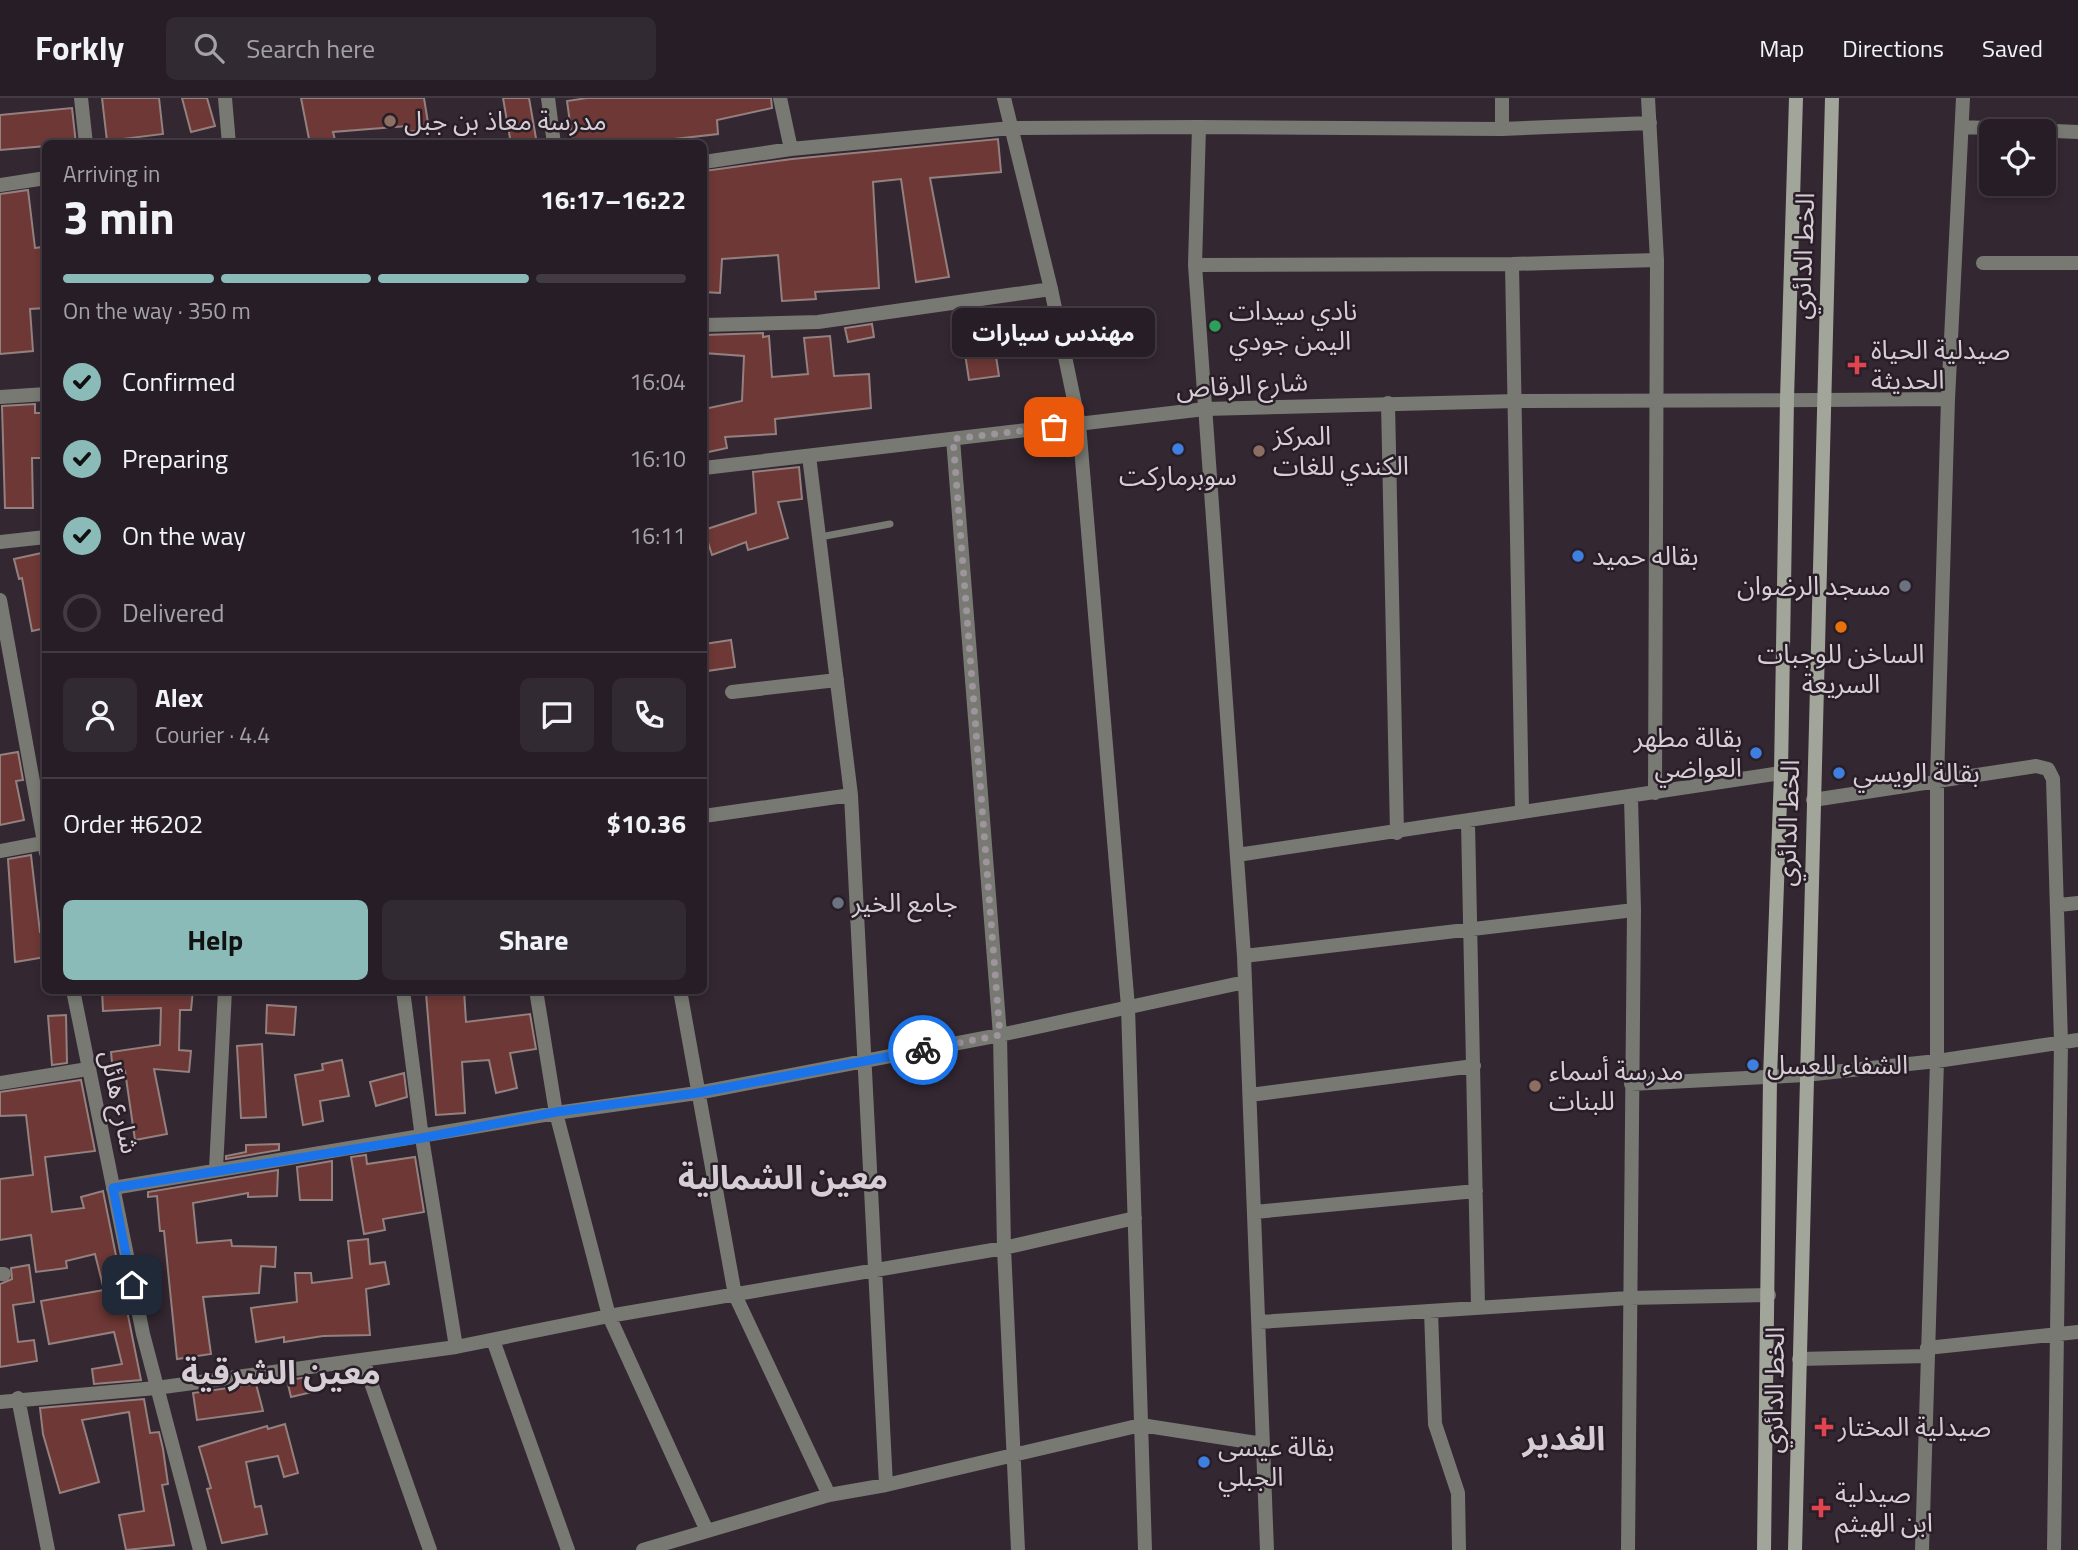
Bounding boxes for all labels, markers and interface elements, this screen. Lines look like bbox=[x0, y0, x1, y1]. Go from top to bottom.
search box bbox=[166, 17, 656, 80]
text: Forkly bbox=[35, 23, 124, 73]
icon: search bbox=[190, 29, 228, 67]
text: Search here bbox=[246, 29, 375, 68]
text: Map bbox=[1759, 30, 1804, 66]
text: Directions bbox=[1842, 30, 1944, 66]
text: Saved bbox=[1982, 30, 2043, 66]
place label: مدرسة معاذ بن جبل bbox=[404, 101, 607, 140]
marker: مدرسة معاذ بن جبل bbox=[382, 113, 398, 129]
map controls bbox=[1979, 119, 2056, 196]
button: locate bbox=[1979, 119, 2056, 196]
text: Arriving in bbox=[63, 156, 160, 191]
text: 16:17–16:22 bbox=[540, 180, 686, 219]
text: 3 min bbox=[63, 182, 175, 252]
street label: الخط الدائري bbox=[1781, 192, 1825, 320]
place label: نادي سيدات اليمن جودي bbox=[1229, 291, 1357, 361]
text: On the way · 350 m bbox=[63, 293, 251, 328]
callout: مهندس سيارات bbox=[953, 308, 1156, 357]
text: مهندس سيارات bbox=[972, 315, 1135, 350]
marker: نادي سيدات اليمن جودي bbox=[1207, 318, 1223, 334]
place label: صيدلية الحياة الحديثة bbox=[1871, 330, 2010, 399]
marker: صيدلية الحياة الحديثة bbox=[1849, 357, 1865, 373]
text: Confirmed bbox=[122, 362, 236, 401]
street label: شارع الرقاص bbox=[1175, 362, 1309, 407]
icon: check bbox=[63, 363, 101, 401]
text: 16:04 bbox=[629, 364, 686, 399]
pin bbox=[1024, 397, 1084, 457]
icon: bag bbox=[1035, 408, 1073, 446]
place label: المركز الكندي للغات bbox=[1272, 416, 1409, 486]
text: Preparing bbox=[122, 439, 228, 478]
icon: check bbox=[63, 440, 101, 478]
text: 16:10 bbox=[629, 441, 686, 476]
marker: سوبرماركت bbox=[1170, 441, 1186, 457]
marker: المركز الكندي للغات bbox=[1251, 443, 1267, 459]
place label: سوبرماركت bbox=[1119, 456, 1237, 495]
text: On the way bbox=[122, 516, 246, 555]
icon: check bbox=[63, 517, 101, 555]
text: 16:11 bbox=[629, 518, 686, 553]
place label: بقاله حميد bbox=[1592, 536, 1698, 575]
marker: بقاله حميد bbox=[1570, 548, 1586, 564]
place label: مسجد الرضوان bbox=[1737, 566, 1891, 605]
marker: مسجد الرضوان bbox=[1897, 578, 1913, 594]
text: Delivered bbox=[122, 593, 225, 632]
marker: الساخن للوجبات السريعة bbox=[1833, 619, 1849, 635]
place label: الساخن للوجبات السريعة bbox=[1757, 634, 1925, 703]
button: person bbox=[63, 678, 137, 752]
text: Alex bbox=[155, 678, 203, 717]
button: chat bbox=[520, 678, 594, 752]
button: phone bbox=[612, 678, 686, 752]
text: Courier · 4.4 bbox=[155, 717, 270, 752]
place label: بقالة مطهر العواضي bbox=[1633, 718, 1742, 788]
marker: بقالة مطهر العواضي bbox=[1748, 745, 1764, 761]
place label: بقالة الويسي bbox=[1853, 753, 1980, 793]
street label: الخط الدائري bbox=[1766, 759, 1810, 887]
marker: بقالة الويسي bbox=[1831, 765, 1847, 781]
text: Order #6202 bbox=[63, 804, 203, 843]
text: $10.36 bbox=[607, 804, 686, 843]
place label: جامع الخير bbox=[851, 883, 958, 923]
marker: جامع الخير bbox=[830, 895, 846, 911]
button: Help bbox=[63, 900, 368, 980]
button: Share bbox=[382, 900, 686, 980]
courier bbox=[888, 1015, 958, 1085]
icon: bike bbox=[904, 1031, 942, 1069]
place label: الشفاء للعسل bbox=[1767, 1045, 1908, 1084]
street label: شارع هائل bbox=[91, 1047, 150, 1157]
place label: مدرسة أسماء للبنات bbox=[1549, 1051, 1684, 1120]
marker: الشفاء للعسل bbox=[1745, 1057, 1761, 1073]
marker: مدرسة أسماء للبنات bbox=[1527, 1078, 1543, 1094]
district label: معين الشمالية bbox=[678, 1152, 888, 1202]
pin bbox=[102, 1255, 162, 1315]
icon: home bbox=[113, 1266, 151, 1304]
street label: الخط الدائري bbox=[1753, 1326, 1795, 1454]
district label: معين الشرقية bbox=[181, 1347, 381, 1397]
place label: صيدلية المختار bbox=[1837, 1407, 1991, 1446]
district label: الغدير bbox=[1521, 1413, 1605, 1463]
marker: صيدلية المختار bbox=[1816, 1419, 1832, 1435]
place label: بقالة عيسى الجبلي bbox=[1218, 1427, 1335, 1497]
marker: بقالة عيسى الجبلي bbox=[1196, 1454, 1212, 1470]
place label: صيدلية ابن الهيثم bbox=[1835, 1473, 1933, 1543]
marker: صيدلية ابن الهيثم bbox=[1813, 1500, 1829, 1516]

